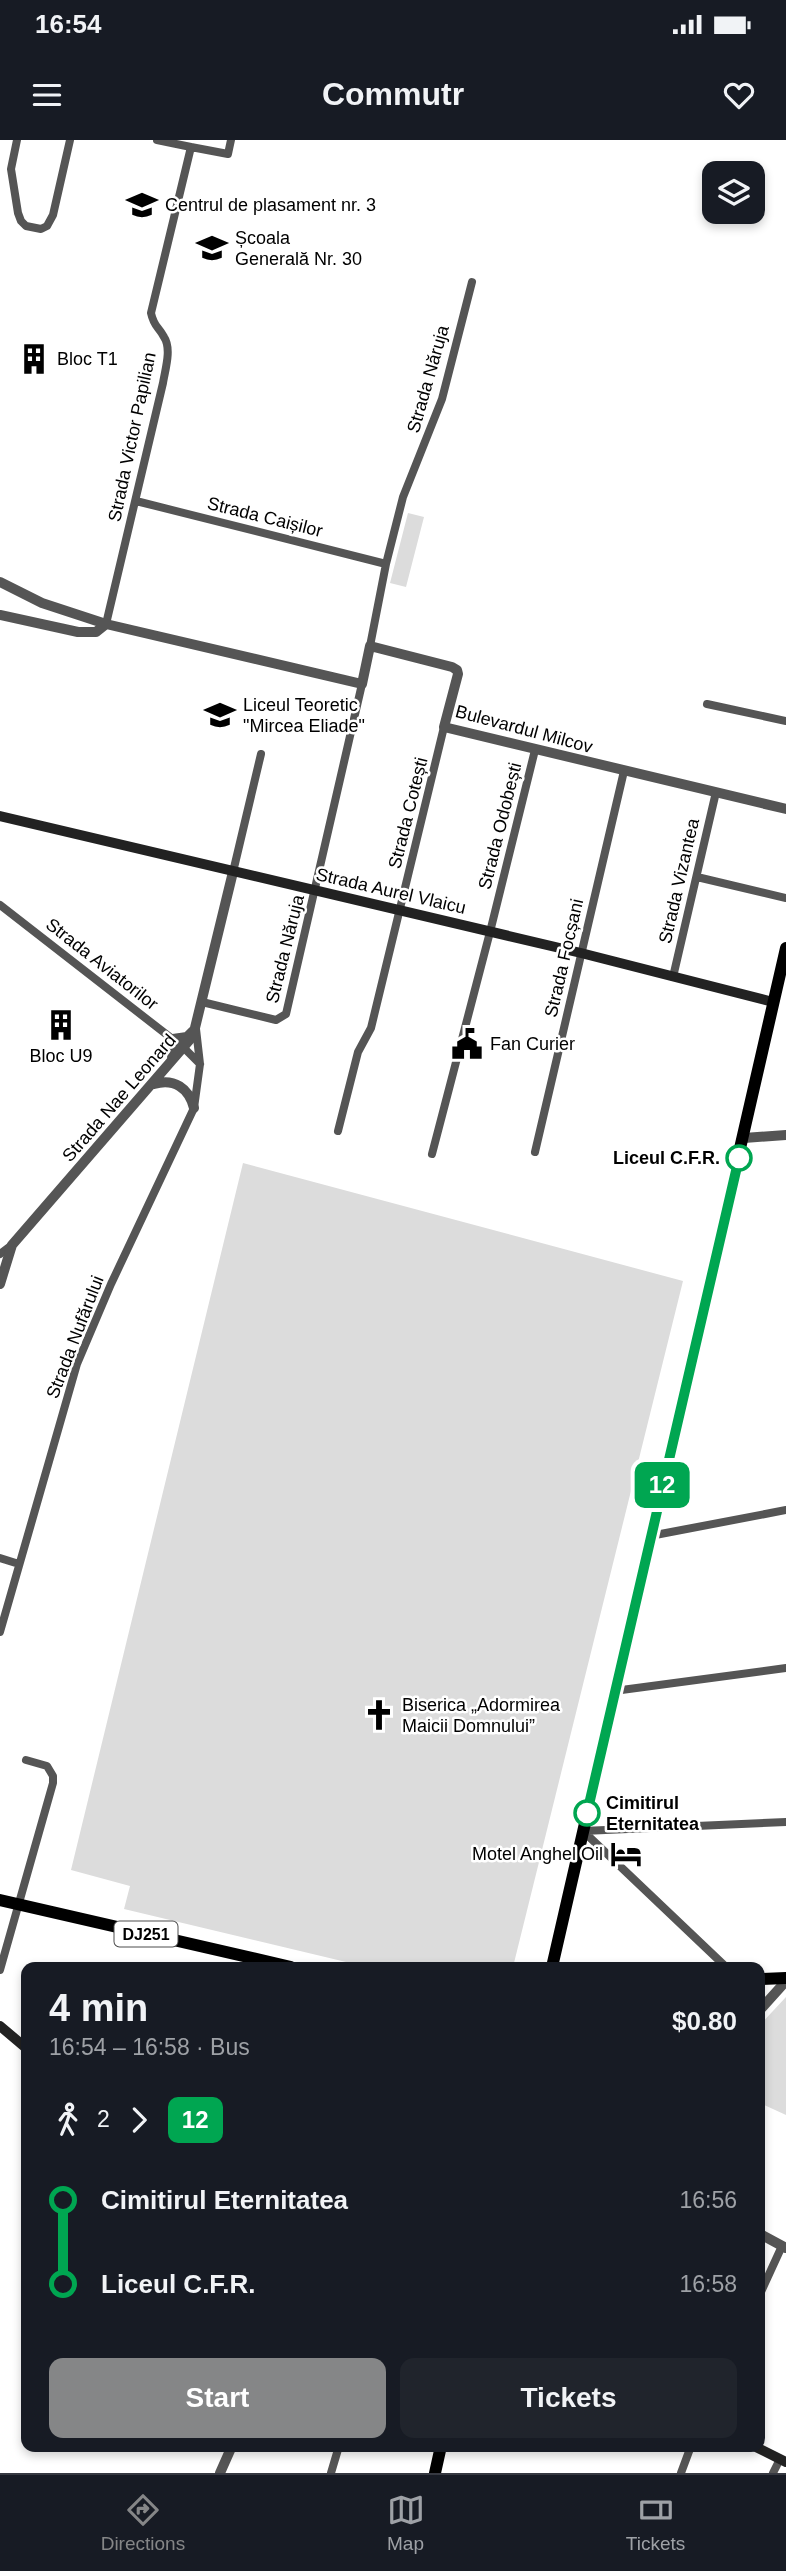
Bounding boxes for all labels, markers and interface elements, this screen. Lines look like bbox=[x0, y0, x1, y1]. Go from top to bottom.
text: 16:54 bbox=[35, 9, 102, 39]
icon: menu bbox=[28, 76, 66, 114]
text: Commutr bbox=[322, 76, 464, 112]
icon: heart bbox=[720, 76, 758, 114]
map controls bbox=[702, 161, 765, 224]
button: layers bbox=[702, 161, 765, 224]
school or university icon: Centrul de plasament nr. 3 bbox=[125, 188, 159, 222]
place label: Centrul de plasament nr. 3 bbox=[165, 195, 376, 215]
place label: Școala Generală Nr. 30 bbox=[235, 228, 362, 269]
school or university icon: Școala Generală Nr. 30 bbox=[195, 231, 229, 265]
street label: Strada Năruja bbox=[403, 322, 453, 435]
building icon: Bloc T1 bbox=[17, 342, 51, 376]
place label: Bloc T1 bbox=[57, 349, 118, 369]
street label: Strada Victor Papilian bbox=[104, 350, 160, 524]
street label: Strada Caișilor bbox=[205, 493, 325, 541]
place label: Liceul Teoretic "Mircea Eliade" bbox=[243, 695, 365, 736]
school or university icon: Liceul Teoretic "Mircea Eliade" bbox=[203, 698, 237, 732]
street label: Bulevardul Milcov bbox=[453, 701, 595, 757]
street label: Strada Cotești bbox=[384, 755, 432, 871]
street label: Strada Odobești bbox=[475, 760, 525, 892]
street label: Strada Vizantea bbox=[655, 816, 703, 945]
street label: Strada Aurel Vlaicu bbox=[314, 864, 468, 918]
street label: Strada Năruja bbox=[262, 892, 308, 1005]
street label: Strada Focșani bbox=[541, 897, 587, 1019]
street label: Strada Aviatorilor bbox=[42, 914, 162, 1014]
building icon: Bloc U9 bbox=[44, 1008, 78, 1042]
public building icon: Fan Curier bbox=[450, 1027, 484, 1061]
street label: Strada Nae Leonard bbox=[58, 1030, 180, 1166]
place label: Fan Curier bbox=[490, 1034, 575, 1054]
place label: Bloc U9 bbox=[29, 1046, 93, 1066]
marker: Liceul C.F.R. bbox=[726, 1145, 752, 1171]
place label: Liceul C.F.R. bbox=[613, 1148, 720, 1168]
street label: Strada Nufărului bbox=[42, 1273, 108, 1401]
line badge: 12 bbox=[630, 1462, 694, 1508]
text: 12 bbox=[649, 1471, 675, 1498]
place label: Biserica „Adormirea Maicii Domnului” bbox=[402, 1695, 561, 1736]
church icon: Biserica „Adormirea Maicii Domnului” bbox=[362, 1698, 396, 1732]
place label: Cimitirul Eternitatea bbox=[606, 1793, 700, 1834]
marker: Cimitirul Eternitatea bbox=[574, 1800, 600, 1826]
hotel icon: Motel Anghel Oil bbox=[609, 1837, 643, 1871]
place label: Motel Anghel Oil bbox=[472, 1844, 603, 1864]
road number: DJ251 bbox=[114, 1922, 178, 1946]
text: 4 min bbox=[49, 1987, 148, 2029]
text: $0.80 bbox=[672, 2006, 737, 2036]
text: 16:54 – 16:58 · Bus bbox=[49, 2034, 250, 2060]
icon: walk bbox=[49, 2101, 87, 2139]
icon: forward bbox=[120, 2101, 158, 2139]
text: 2 bbox=[97, 2106, 110, 2132]
text: 12 bbox=[182, 2106, 209, 2133]
text: Cimitirul Eternitatea bbox=[101, 2185, 348, 2215]
text: 16:56 bbox=[679, 2187, 737, 2213]
text: Liceul C.F.R. bbox=[101, 2269, 256, 2299]
text: 16:58 bbox=[679, 2271, 737, 2297]
button: Start bbox=[49, 2358, 386, 2438]
button: Tickets bbox=[400, 2358, 737, 2438]
tab: Directions bbox=[101, 2491, 185, 2555]
tab: Map bbox=[387, 2491, 425, 2555]
tab: Tickets bbox=[626, 2491, 685, 2555]

